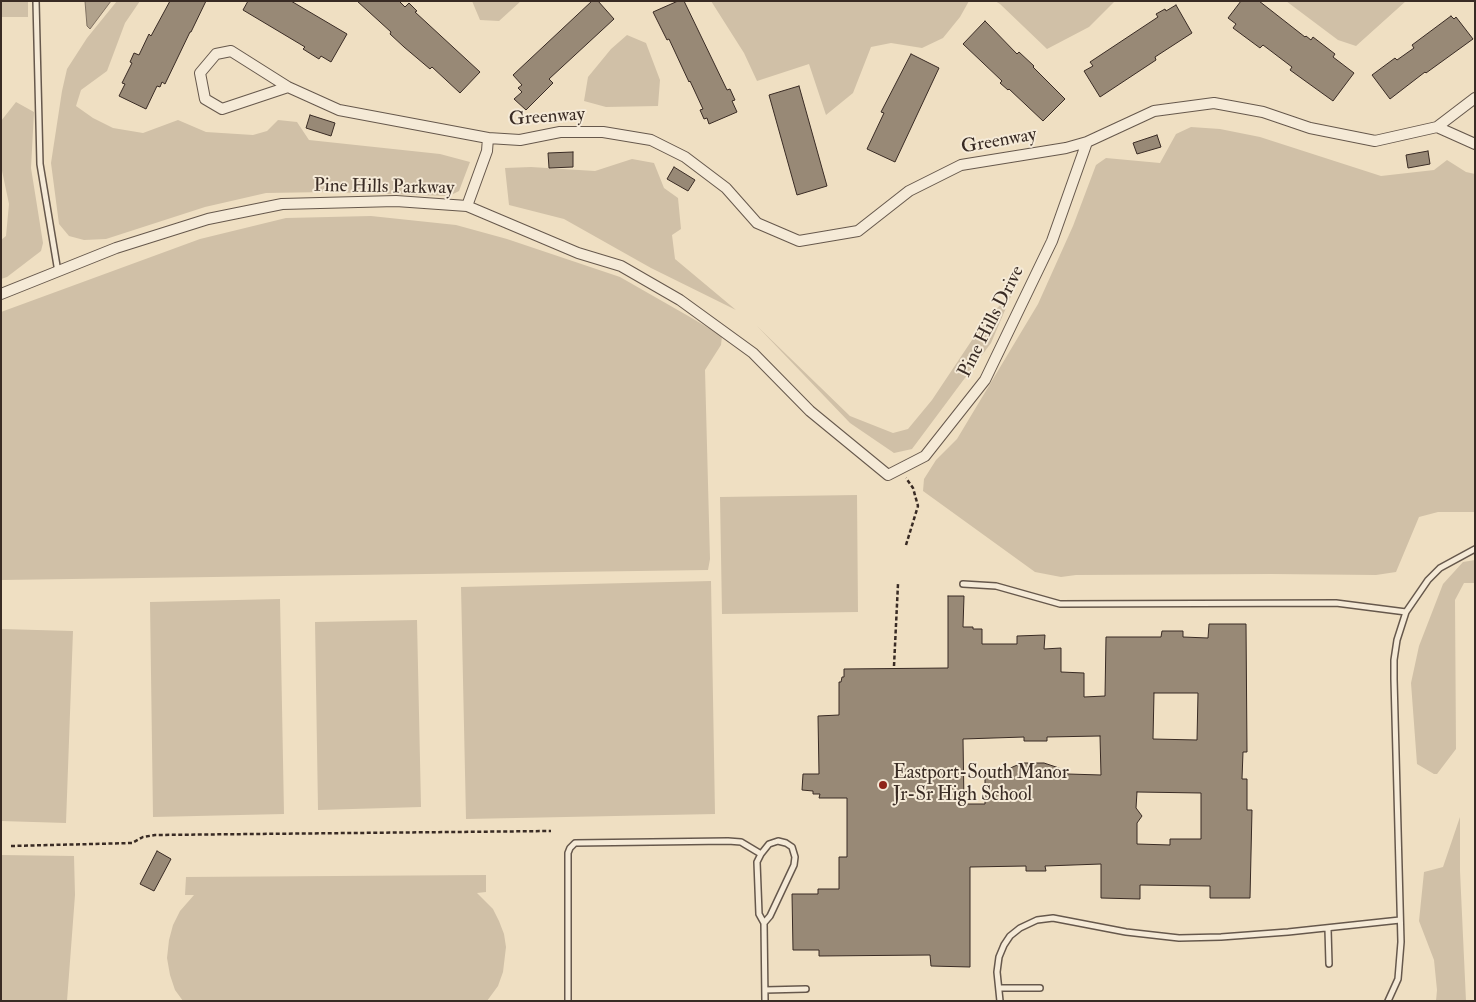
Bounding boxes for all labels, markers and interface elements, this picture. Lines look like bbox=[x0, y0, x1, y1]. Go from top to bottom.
street label: Greenway bbox=[508, 104, 586, 132]
street label: Greenway bbox=[960, 124, 1038, 160]
street label: Pine Hills Parkway bbox=[313, 175, 455, 201]
street label: Pine Hills Drive bbox=[954, 262, 1030, 382]
place label: Eastport-South Manor Jr-Sr High School bbox=[893, 763, 1069, 807]
marker: Eastport-South Manor Jr-Sr High School bbox=[877, 779, 889, 791]

